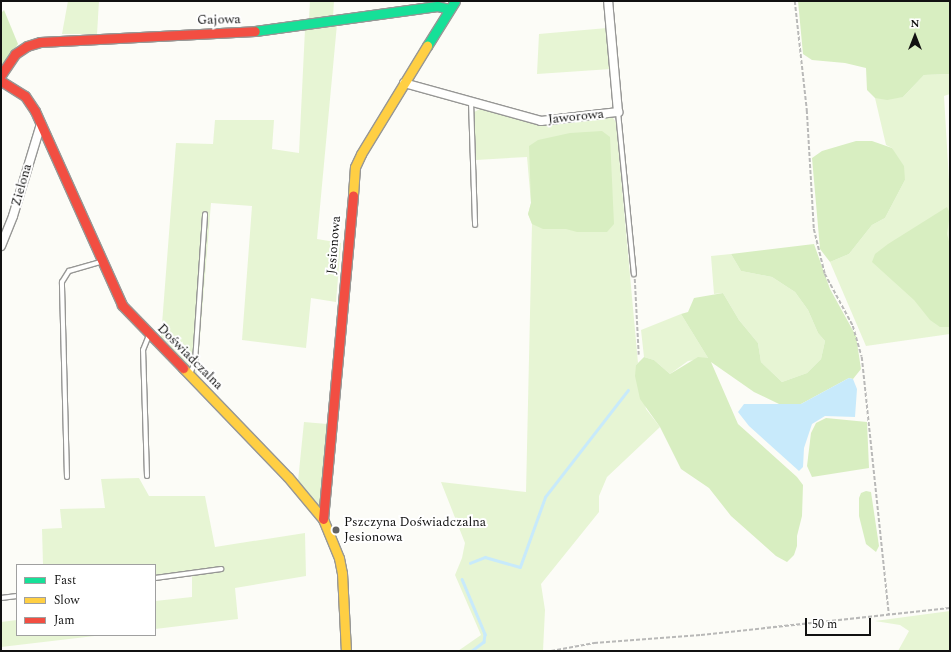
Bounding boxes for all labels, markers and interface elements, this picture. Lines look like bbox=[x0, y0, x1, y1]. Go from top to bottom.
street label: Gajowa bbox=[197, 12, 241, 28]
text: N bbox=[911, 15, 919, 32]
north arrow bbox=[895, 16, 935, 56]
street label: Jaworowa bbox=[547, 106, 605, 128]
street label: Zielona bbox=[9, 162, 35, 208]
street label: Jesionowa bbox=[324, 215, 344, 275]
street label: Doświadczalna bbox=[154, 321, 226, 393]
place label: Pszczyna Doświadczalna Jesionowa bbox=[344, 515, 486, 546]
marker: Pszczyna Doświadczalna Jesionowa bbox=[331, 525, 341, 535]
legend bbox=[16, 564, 156, 636]
text: Fast bbox=[54, 571, 76, 590]
text: Slow bbox=[54, 591, 79, 610]
scale bar bbox=[807, 610, 873, 636]
text: Jam bbox=[54, 611, 75, 630]
text: 50 m bbox=[812, 615, 837, 634]

